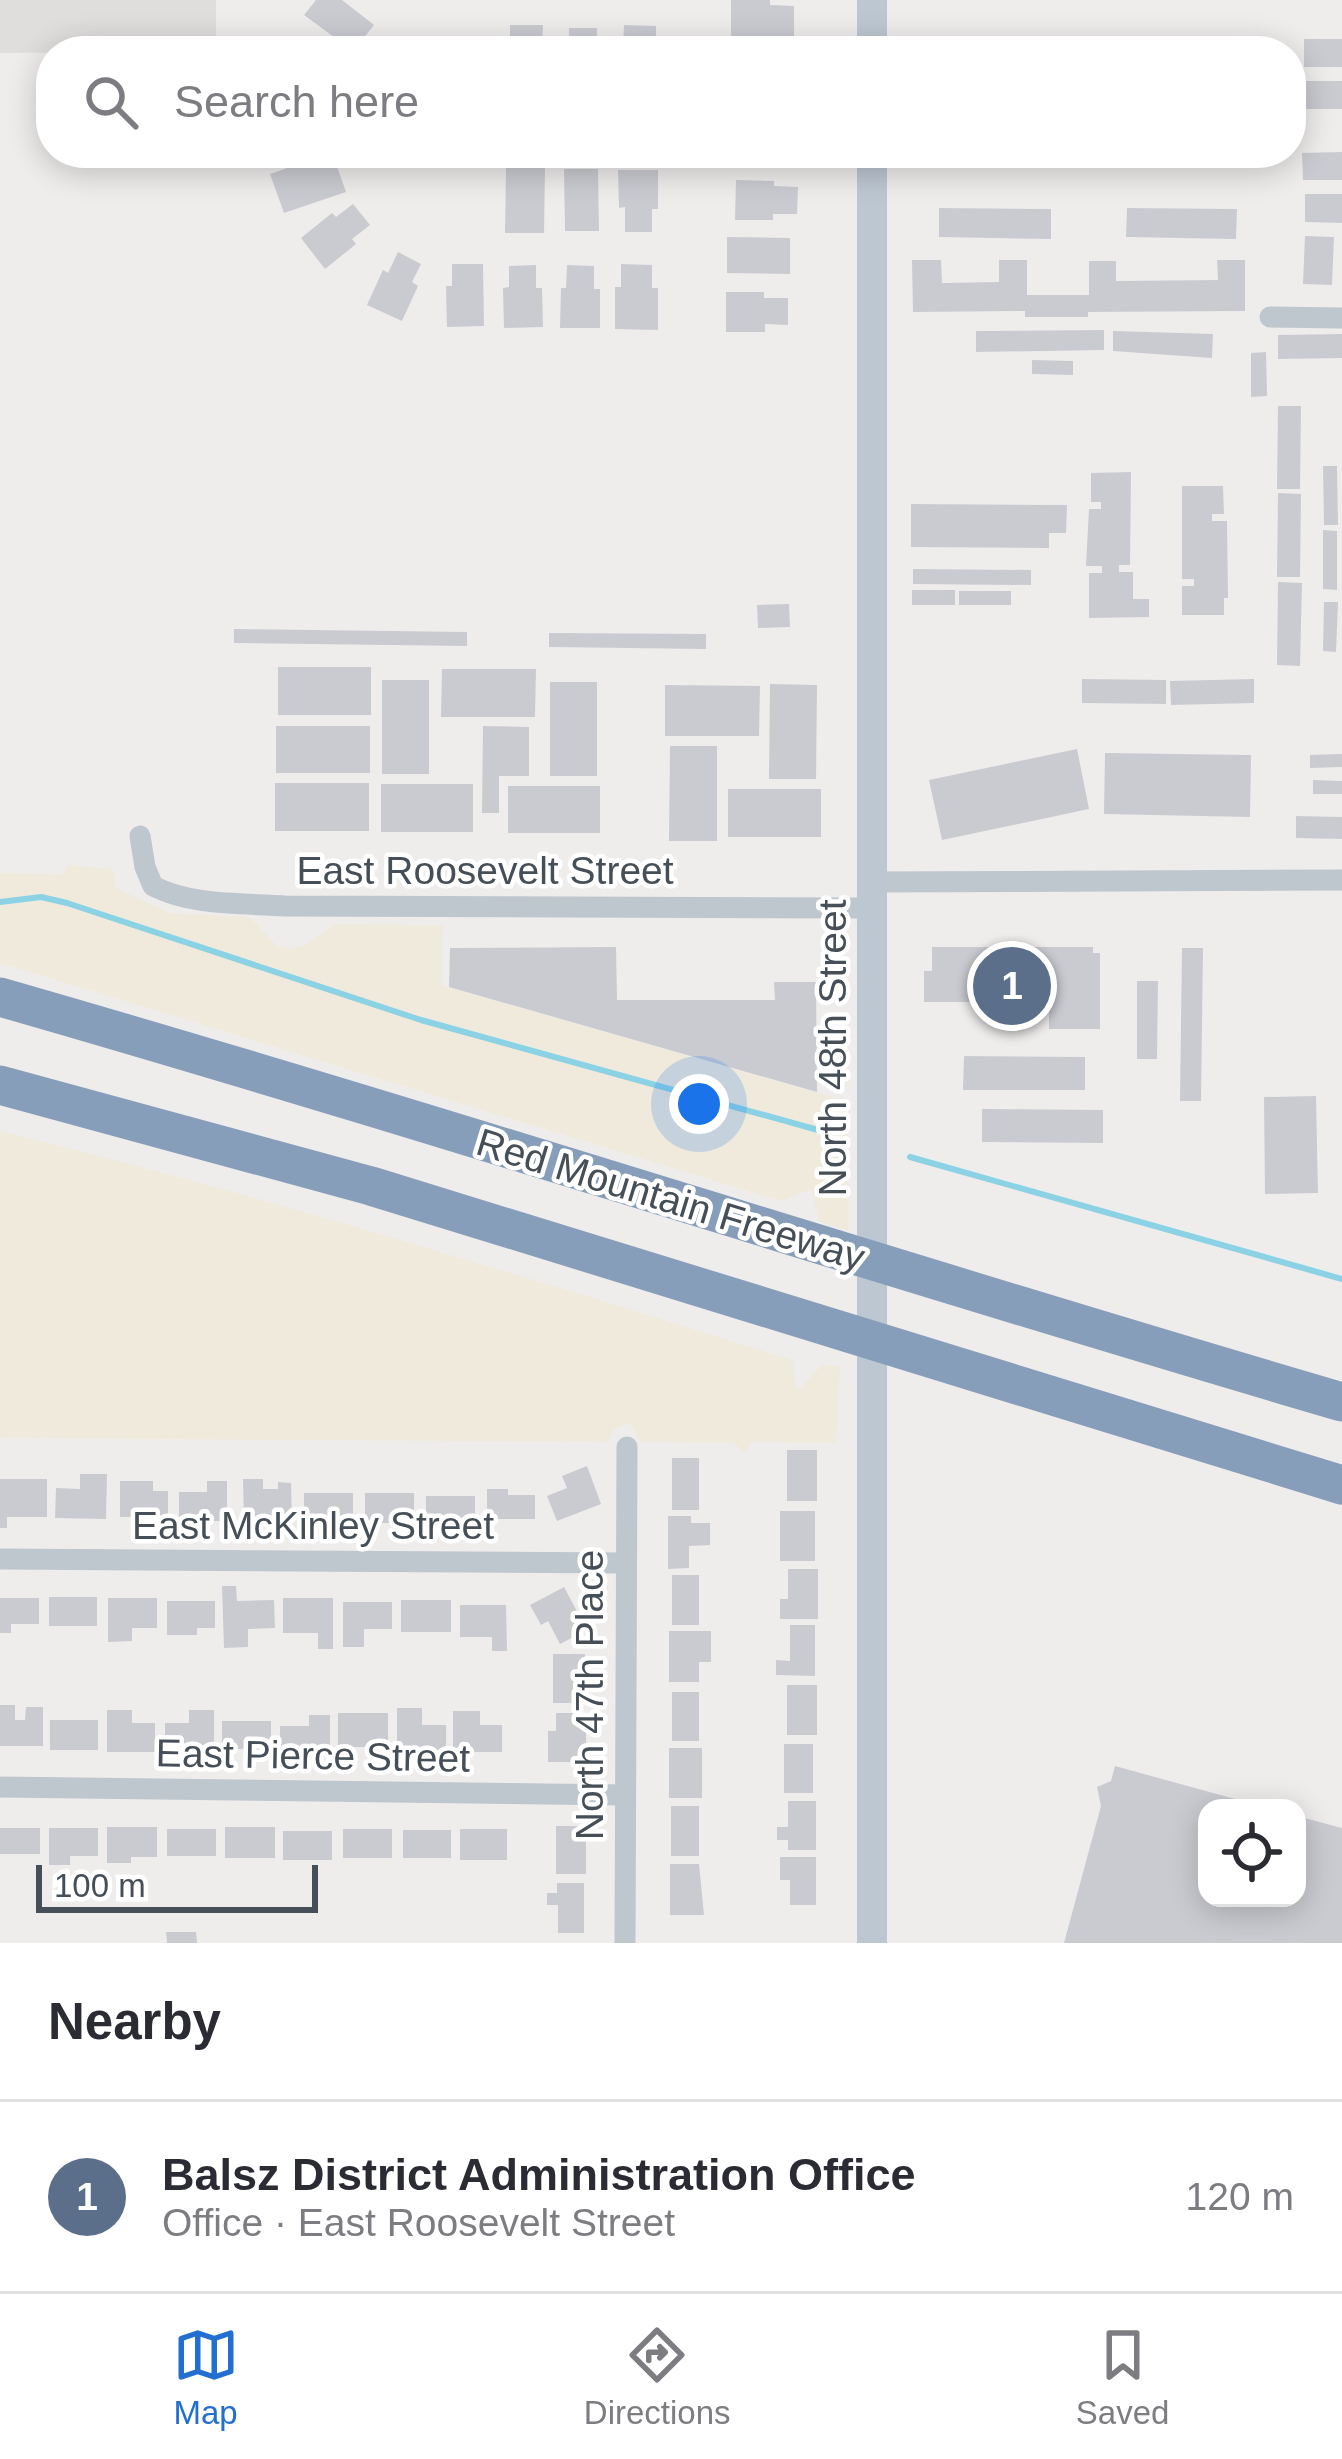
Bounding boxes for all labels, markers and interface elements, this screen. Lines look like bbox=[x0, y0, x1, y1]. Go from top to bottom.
search box bbox=[36, 36, 1306, 168]
icon: search bbox=[78, 69, 144, 135]
text: Search here bbox=[174, 76, 419, 127]
street label: East Roosevelt Street bbox=[296, 849, 674, 892]
street label: North 48th Street bbox=[811, 899, 854, 1197]
pin: 1 bbox=[973, 941, 1051, 1031]
your location bbox=[669, 1074, 729, 1134]
street label: Red Mountain Freeway bbox=[472, 1120, 870, 1279]
street label: East McKinley Street bbox=[132, 1504, 494, 1547]
street label: North 47th Place bbox=[568, 1550, 611, 1840]
street label: East Pierce Street bbox=[155, 1731, 471, 1780]
map controls bbox=[1198, 1799, 1306, 1907]
button: locate bbox=[1198, 1799, 1306, 1907]
scale bar bbox=[36, 1859, 318, 1912]
text: 100 m bbox=[54, 1867, 146, 1904]
text: Nearby bbox=[48, 1993, 221, 2050]
text: Balsz District Administration Office bbox=[162, 2149, 915, 2200]
text: 1 bbox=[76, 2175, 98, 2218]
text: 120 m bbox=[1186, 2175, 1294, 2218]
text: Office · East Roosevelt Street bbox=[162, 2201, 675, 2244]
tab: Map bbox=[173, 2322, 239, 2432]
tab: Directions bbox=[584, 2322, 731, 2432]
tab: Saved bbox=[1076, 2322, 1169, 2432]

